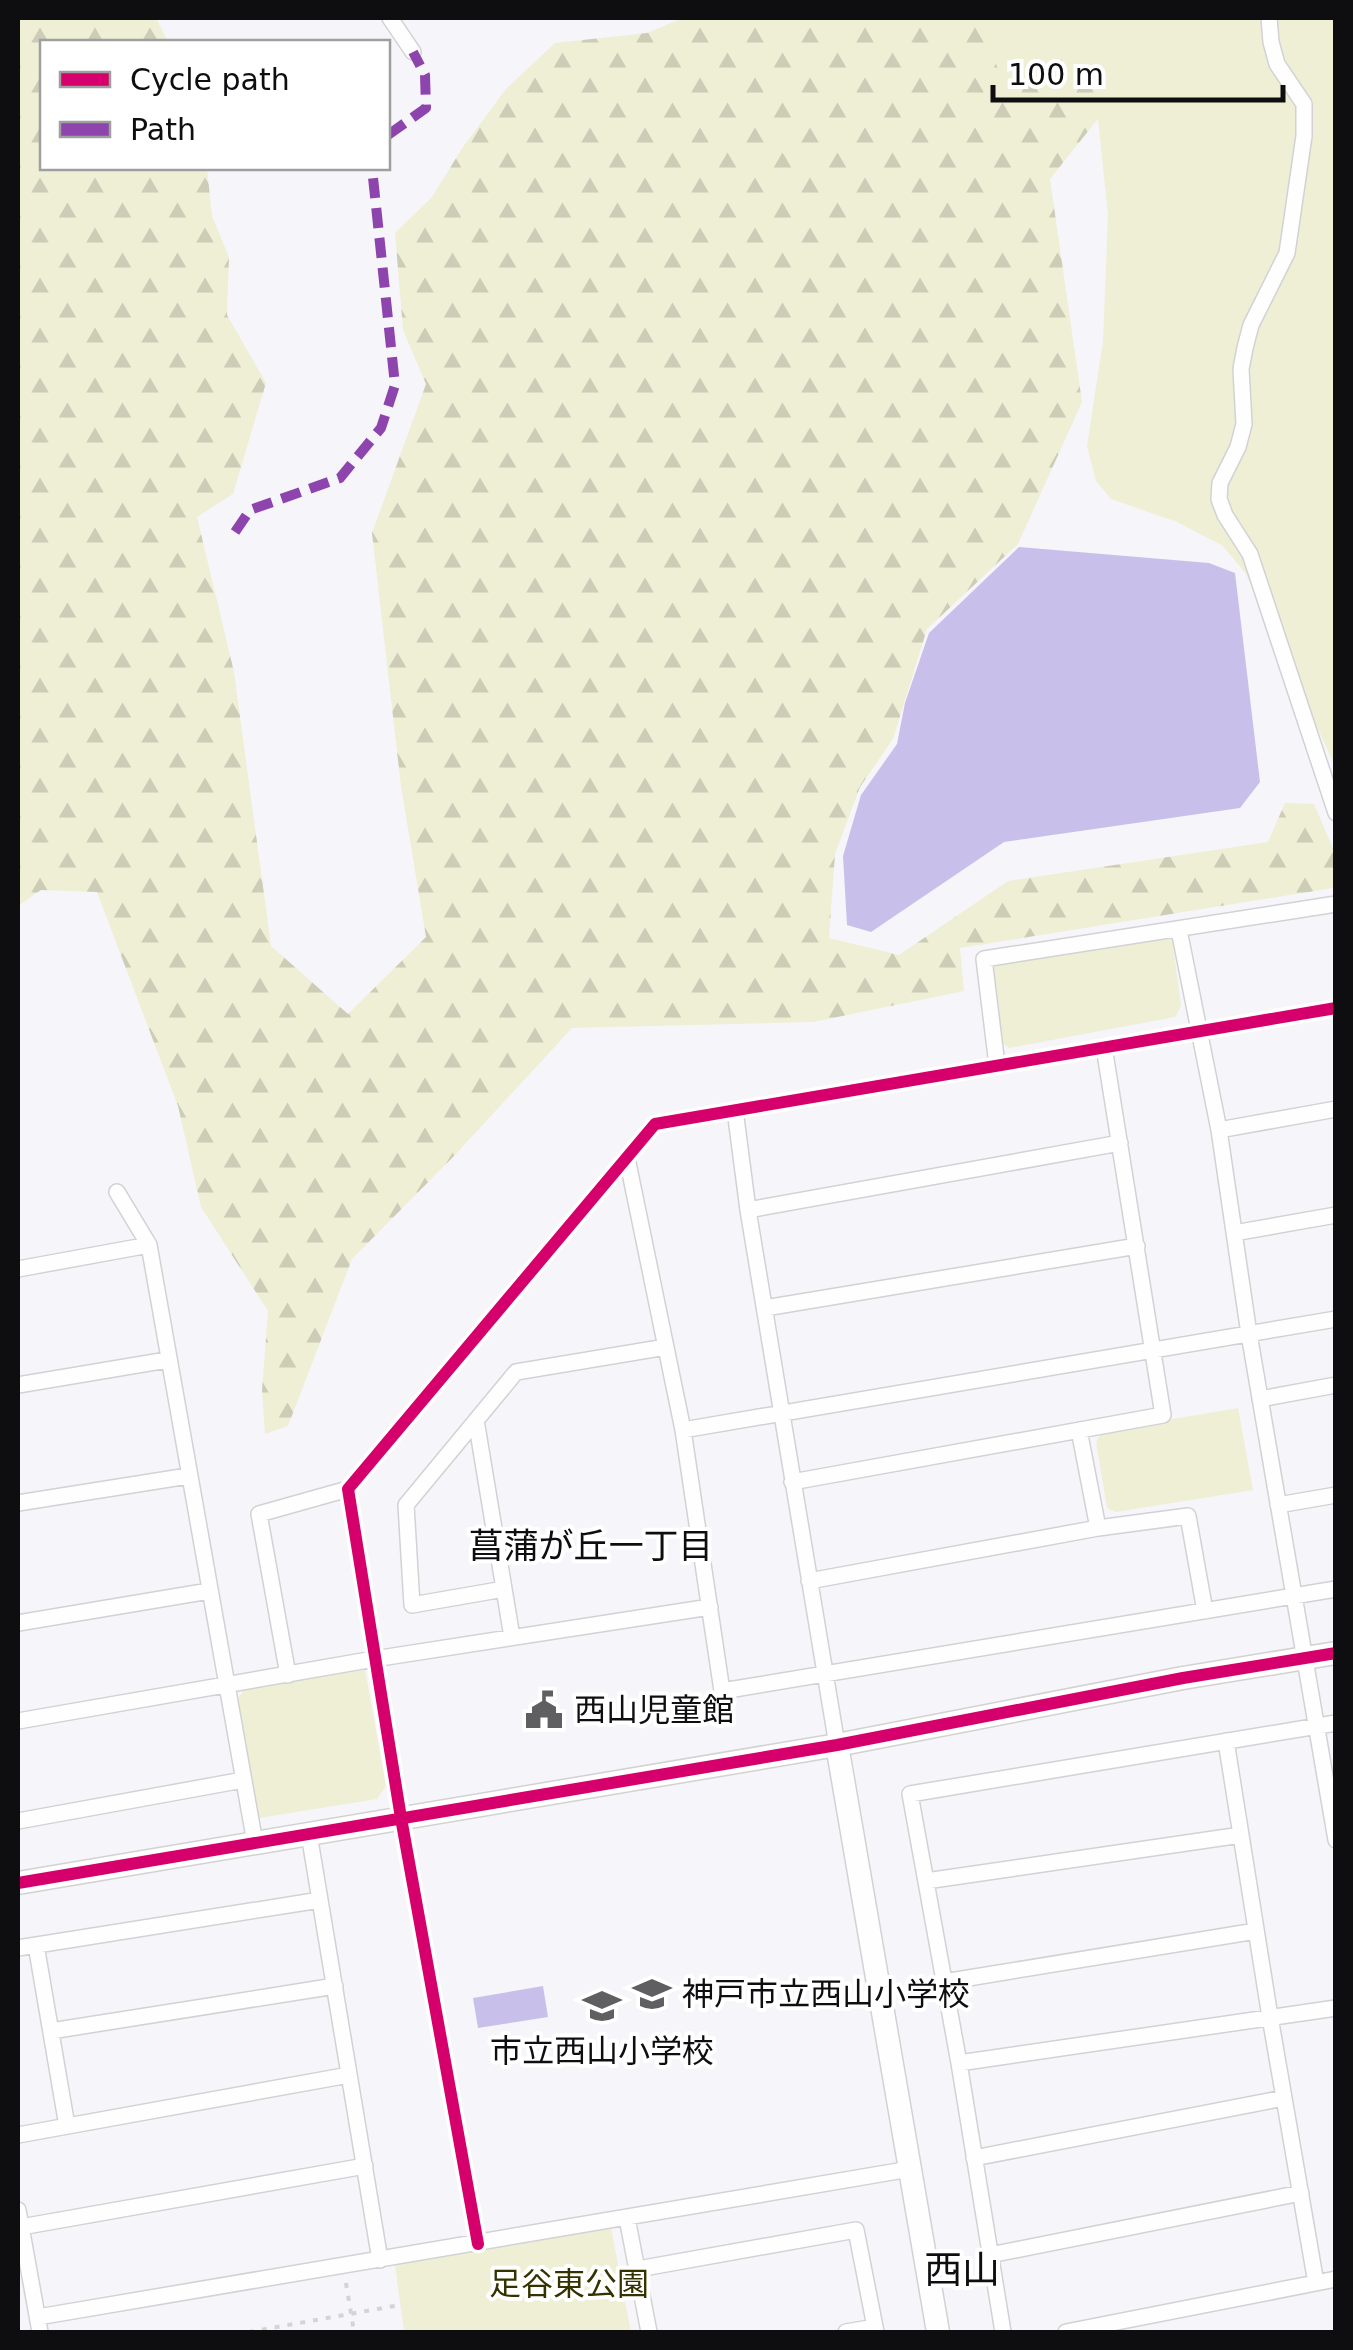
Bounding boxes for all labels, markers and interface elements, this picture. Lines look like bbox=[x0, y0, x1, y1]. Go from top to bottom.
legend bbox=[40, 40, 390, 170]
scale bar bbox=[993, 40, 1283, 102]
text: 100 m bbox=[1008, 57, 1104, 92]
text: Cycle path bbox=[130, 62, 290, 97]
text: Path bbox=[130, 112, 196, 147]
district label: 菖蒲が丘一丁目 bbox=[468, 1526, 714, 1566]
public building icon: 西山児童館 bbox=[523, 1689, 565, 1731]
place label: 西山児童館 bbox=[574, 1691, 734, 1729]
school or university icon: 神戸市立西山小学校 bbox=[631, 1973, 673, 2015]
place label: 神戸市立西山小学校 bbox=[682, 1975, 970, 2013]
school or university icon: 市立西山小学校 bbox=[581, 1985, 623, 2027]
place label: 市立西山小学校 bbox=[490, 2032, 714, 2070]
district label: 西山 bbox=[924, 2248, 1000, 2292]
park label: 足谷東公園 bbox=[489, 2265, 649, 2303]

